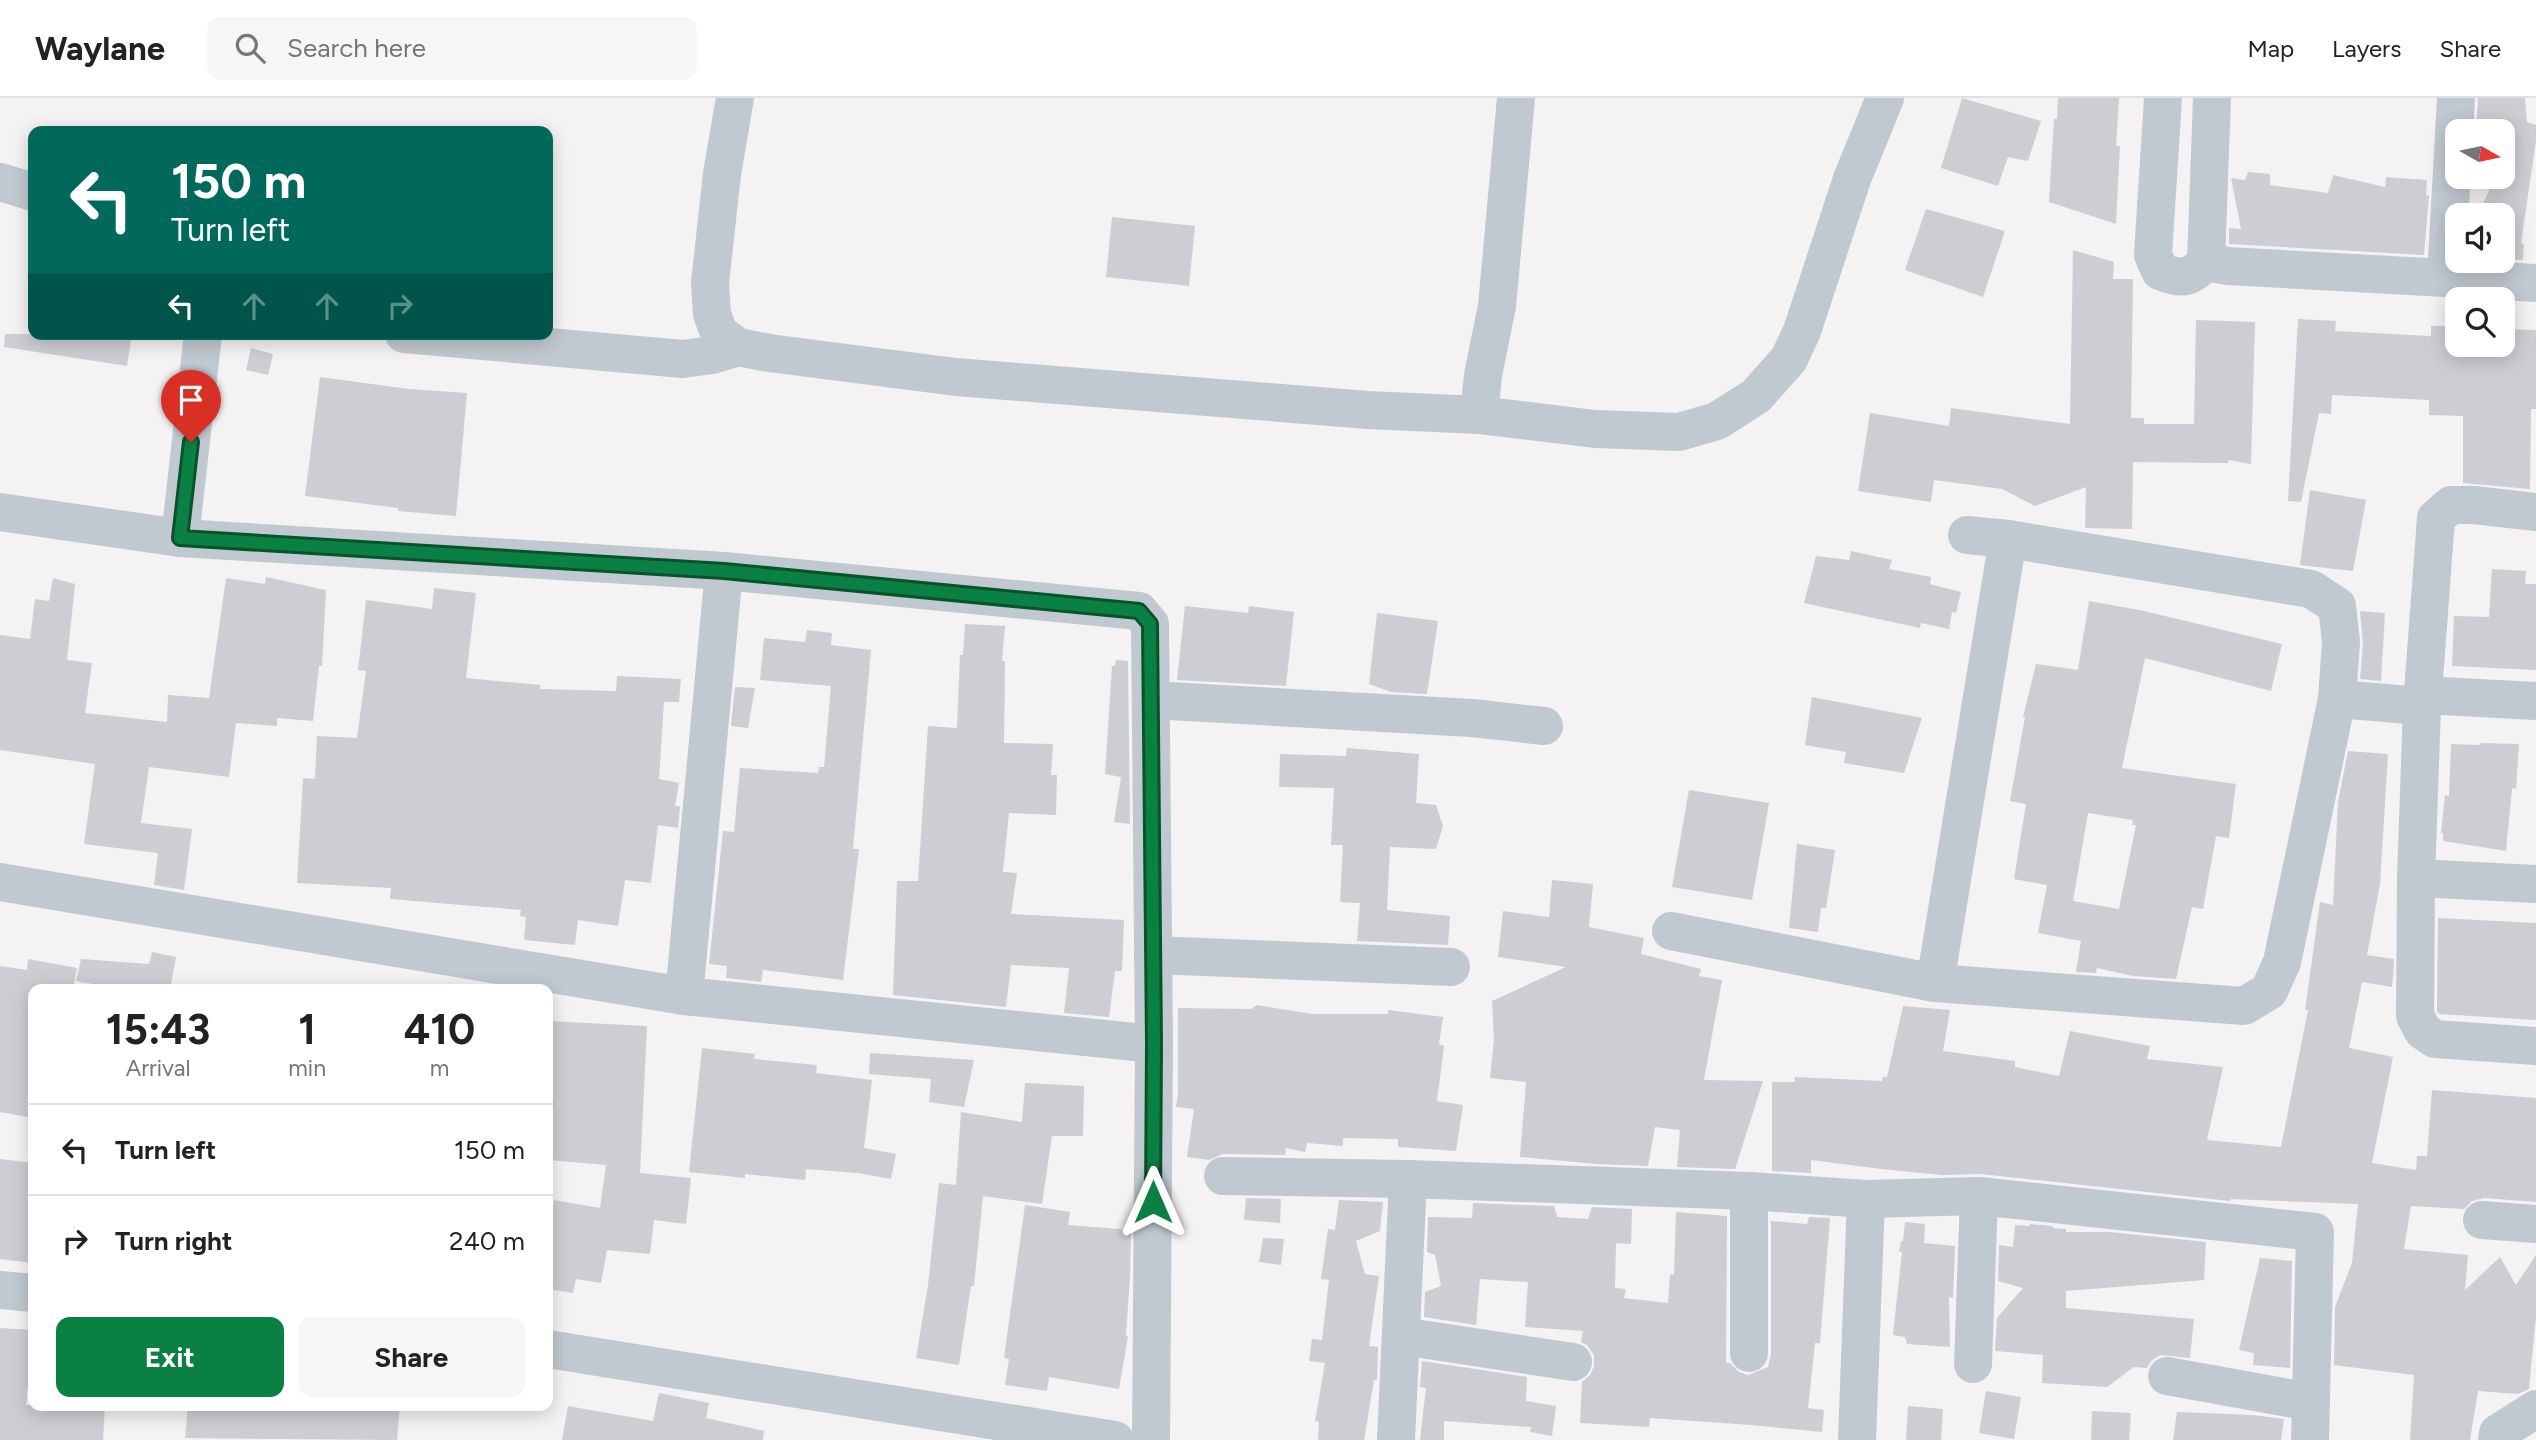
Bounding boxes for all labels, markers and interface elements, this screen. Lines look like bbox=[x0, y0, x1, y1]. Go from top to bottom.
search box bbox=[207, 17, 697, 80]
text: Waylane bbox=[35, 29, 165, 68]
icon: search bbox=[231, 29, 269, 67]
text: Search here bbox=[287, 32, 426, 64]
text: Map bbox=[2247, 34, 2294, 63]
text: Layers bbox=[2332, 34, 2401, 63]
text: Share bbox=[2439, 34, 2501, 63]
north arrow bbox=[2445, 119, 2515, 189]
map controls bbox=[2445, 119, 2515, 357]
text: 150 m bbox=[171, 151, 306, 210]
icon: left bbox=[56, 154, 147, 245]
button: sound bbox=[2445, 203, 2515, 273]
text: Turn left bbox=[171, 211, 290, 249]
icon: left bbox=[162, 287, 200, 325]
icon: ahead bbox=[235, 287, 273, 325]
icon: ahead bbox=[308, 287, 346, 325]
icon: right bbox=[381, 287, 419, 325]
button: search bbox=[2445, 287, 2515, 357]
pin bbox=[161, 370, 221, 442]
icon: arrive bbox=[172, 381, 210, 419]
text: 15:43 bbox=[106, 1004, 210, 1055]
text: 1 bbox=[298, 1004, 316, 1055]
text: 410 bbox=[404, 1004, 475, 1055]
text: Arrival bbox=[126, 1054, 191, 1082]
text: min bbox=[288, 1054, 326, 1082]
text: m bbox=[430, 1054, 449, 1082]
icon: left bbox=[56, 1131, 94, 1169]
text: Turn left bbox=[115, 1134, 216, 1166]
text: 150 m bbox=[454, 1134, 525, 1166]
position arrow bbox=[1116, 1165, 1190, 1239]
icon: right bbox=[56, 1222, 94, 1260]
text: Turn right bbox=[115, 1225, 232, 1257]
text: 240 m bbox=[449, 1225, 525, 1257]
button: Exit bbox=[56, 1317, 284, 1397]
button: Share bbox=[298, 1317, 525, 1397]

